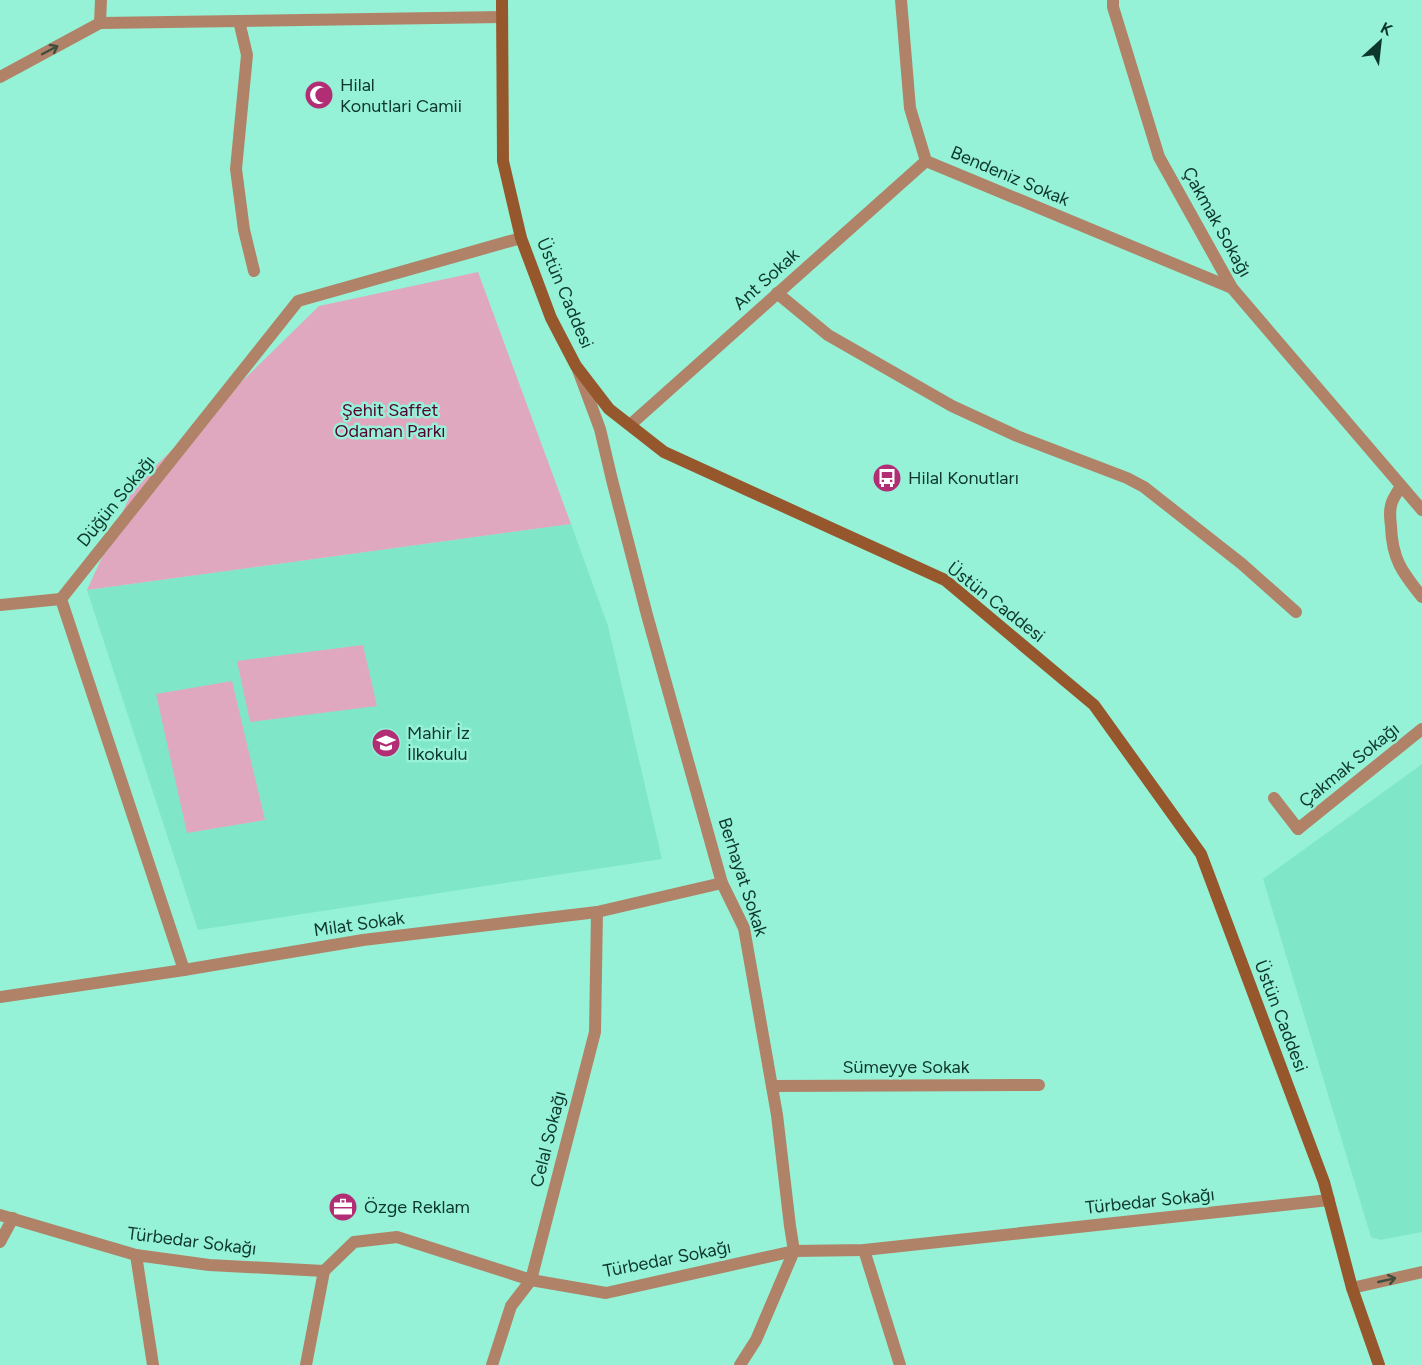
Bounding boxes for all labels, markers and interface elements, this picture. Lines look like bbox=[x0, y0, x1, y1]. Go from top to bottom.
north arrow bbox=[1350, 12, 1410, 72]
text: K bbox=[1378, 18, 1396, 40]
one-way arrow bbox=[41, 44, 58, 56]
place label: Hilal Konutlari Camii bbox=[340, 74, 462, 117]
mosque icon: Hilal Konutlari Camii bbox=[303, 79, 335, 111]
street label: Bendeniz Sokak bbox=[947, 141, 1073, 211]
street label: Çakmak Sokağı bbox=[1178, 163, 1256, 281]
street label: Üstün Caddesi bbox=[532, 234, 598, 352]
street label: Ant Sokak bbox=[728, 243, 804, 314]
park label: Şehit Saffet Odaman Parkı bbox=[334, 399, 446, 442]
street label: Düğün Sokağı bbox=[72, 451, 160, 551]
bus stop icon: Hilal Konutları bbox=[871, 462, 903, 494]
place label: Hilal Konutları bbox=[908, 467, 1019, 489]
street label: Üstün Caddesi bbox=[943, 557, 1049, 647]
street label: Çakmak Sokağı bbox=[1294, 718, 1404, 812]
place label: Mahir İz İlkokulu bbox=[407, 722, 470, 765]
school or university icon: Mahir İz İlkokulu bbox=[370, 727, 402, 759]
street label: Berhayat Sokak bbox=[713, 815, 773, 939]
street label: Milat Sokak bbox=[312, 907, 406, 941]
street label: Üstün Caddesi bbox=[1250, 957, 1312, 1075]
street label: Sümeyye Sokak bbox=[843, 1056, 970, 1078]
street label: Celal Sokağı bbox=[525, 1089, 571, 1189]
street label: Türbedar Sokağı bbox=[1084, 1183, 1216, 1219]
office icon: Özge Reklam bbox=[327, 1191, 359, 1223]
place label: Özge Reklam bbox=[364, 1196, 470, 1218]
street label: Türbedar Sokağı bbox=[126, 1222, 258, 1260]
street label: Türbedar Sokağı bbox=[601, 1236, 733, 1282]
one-way arrow bbox=[1377, 1273, 1396, 1285]

